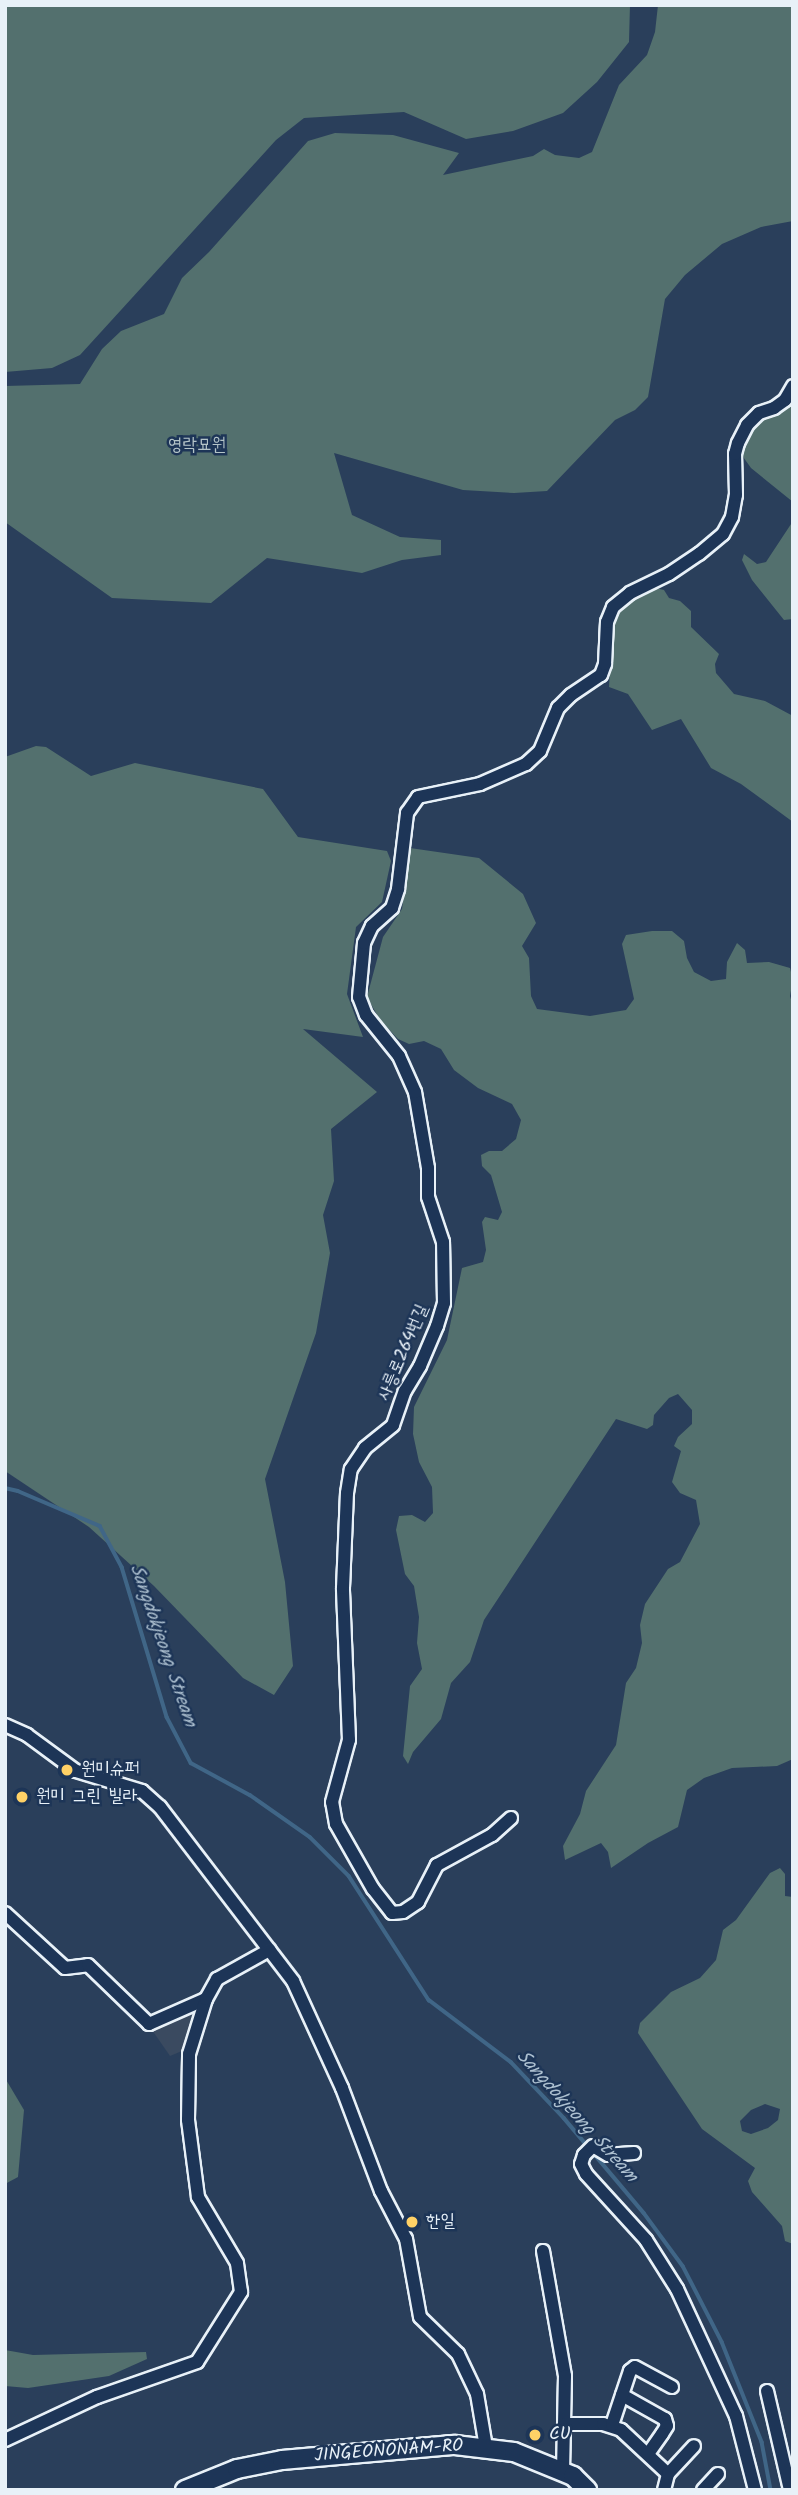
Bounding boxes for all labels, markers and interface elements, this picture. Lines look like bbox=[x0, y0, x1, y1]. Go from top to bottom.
park label: 영락묘원 bbox=[168, 435, 226, 457]
street label: 사릉로264번길 bbox=[374, 1301, 434, 1405]
water label: Sangdokjeong Stream bbox=[124, 1562, 200, 1730]
place label: 원미슈퍼 bbox=[81, 1759, 139, 1781]
marker: 원미슈퍼 bbox=[59, 1762, 75, 1778]
place label: 원미 그린 빌라 bbox=[36, 1786, 137, 1808]
marker: 원미 그린 빌라 bbox=[14, 1789, 30, 1805]
water label: Sangdokjeong Stream bbox=[511, 2046, 641, 2188]
place label: 한일 bbox=[426, 2211, 455, 2233]
marker: 한일 bbox=[404, 2214, 420, 2230]
place label: CU bbox=[549, 2424, 571, 2446]
marker: CU bbox=[527, 2427, 543, 2443]
street label: JINGEONONAM-RO bbox=[314, 2436, 464, 2468]

